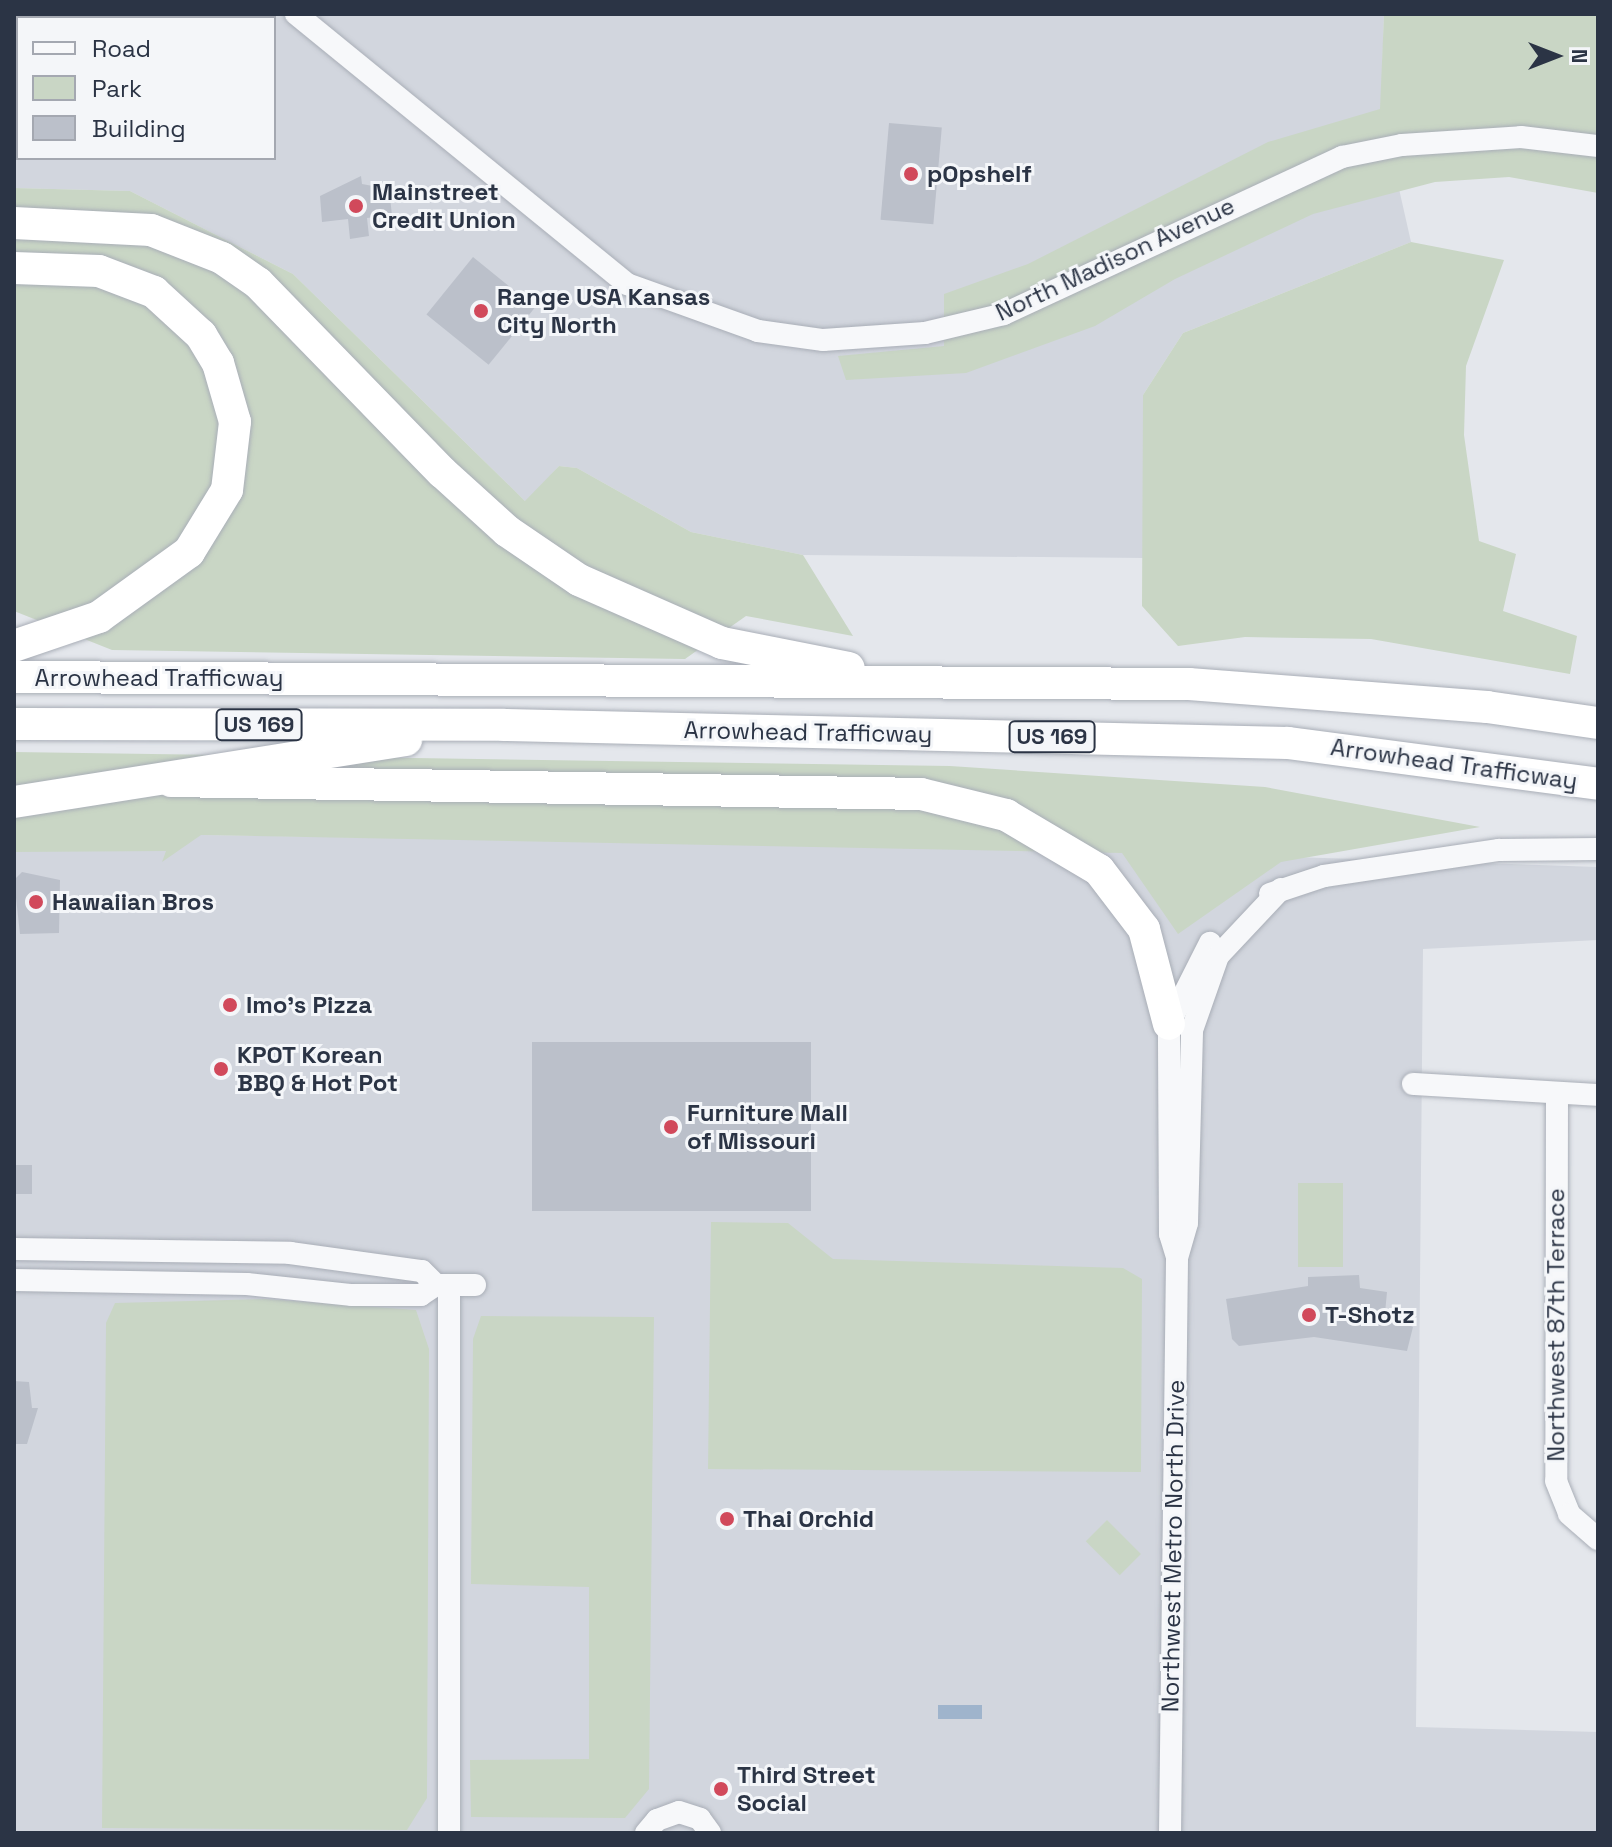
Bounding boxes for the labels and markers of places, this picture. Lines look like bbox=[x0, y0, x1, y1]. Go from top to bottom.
place label: pOpshelf bbox=[927, 160, 1032, 188]
marker: pOpshelf bbox=[902, 165, 920, 183]
place label: Mainstreet Credit Union bbox=[372, 178, 516, 234]
marker: Mainstreet Credit Union bbox=[347, 197, 365, 215]
place label: Range USA Kansas City North bbox=[497, 283, 711, 339]
marker: Range USA Kansas City North bbox=[472, 302, 490, 320]
place label: Hawaiian Bros bbox=[52, 888, 214, 916]
marker: Hawaiian Bros bbox=[27, 893, 45, 911]
place label: Imo's Pizza bbox=[246, 991, 372, 1019]
marker: Imo's Pizza bbox=[221, 996, 239, 1014]
place label: KPOT Korean BBQ & Hot Pot bbox=[237, 1041, 398, 1097]
marker: KPOT Korean BBQ & Hot Pot bbox=[212, 1060, 230, 1078]
place label: Furniture Mall of Missouri bbox=[687, 1099, 848, 1155]
marker: Furniture Mall of Missouri bbox=[662, 1118, 680, 1136]
place label: T-Shotz bbox=[1325, 1301, 1415, 1329]
marker: T-Shotz bbox=[1300, 1306, 1318, 1324]
place label: Thai Orchid bbox=[743, 1505, 874, 1533]
marker: Thai Orchid bbox=[718, 1510, 736, 1528]
place label: Third Street Social bbox=[737, 1761, 876, 1817]
marker: Third Street Social bbox=[712, 1780, 730, 1798]

